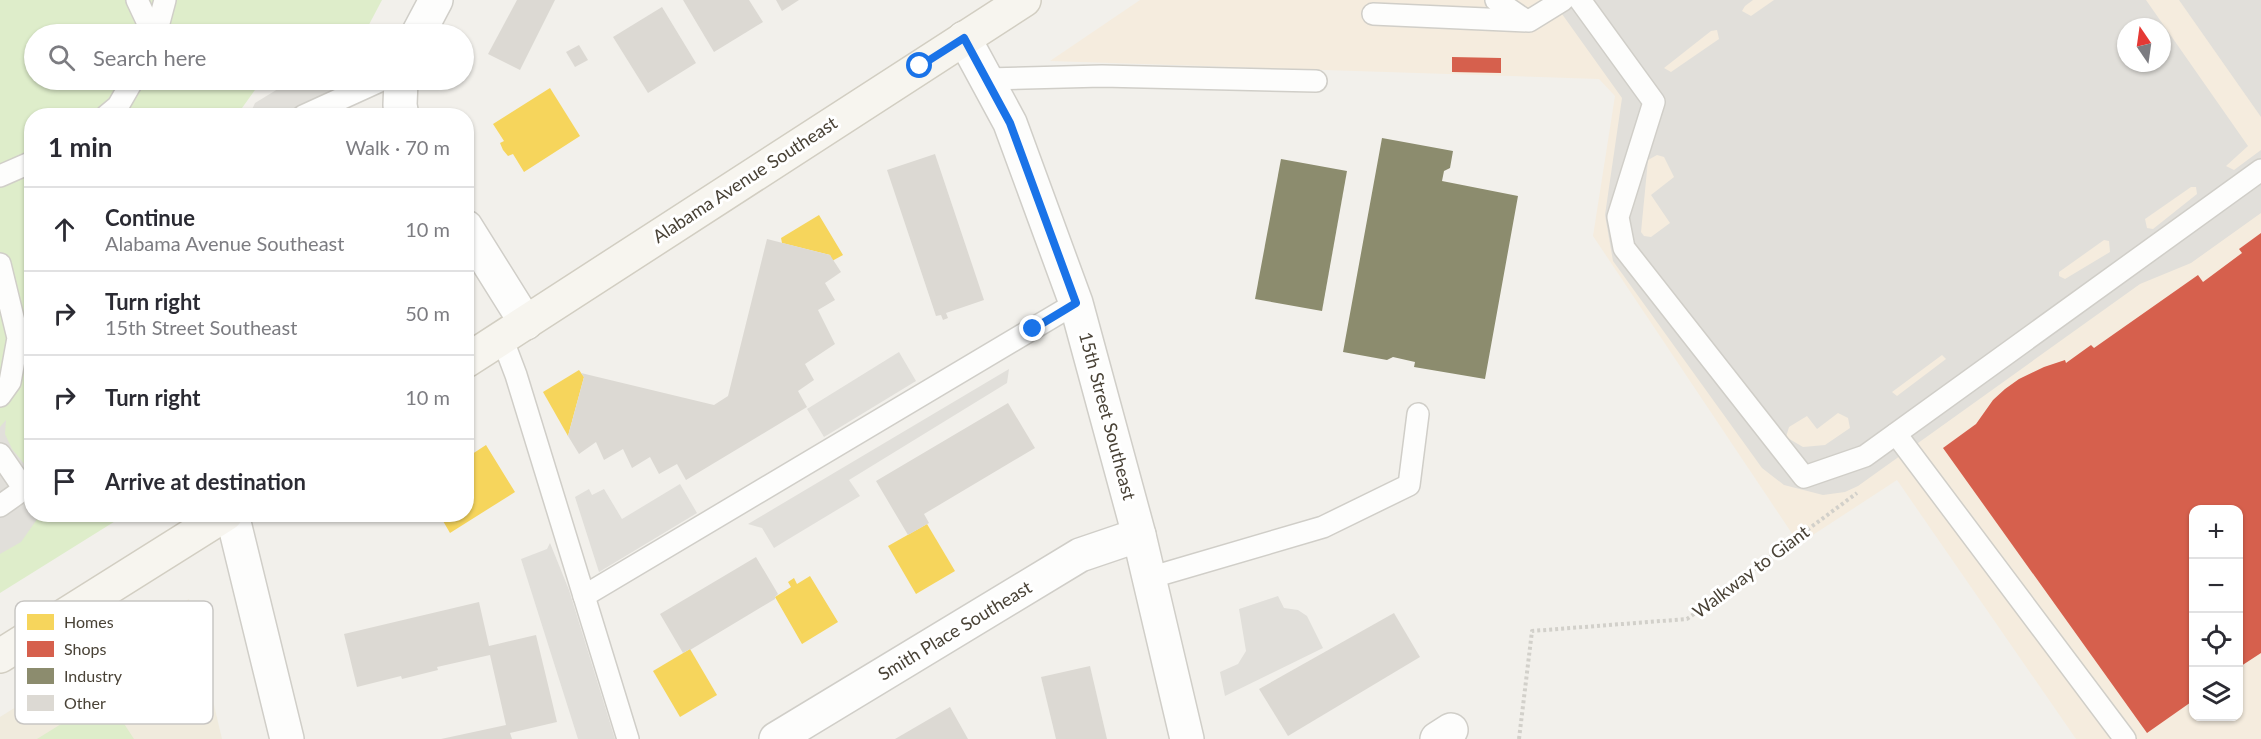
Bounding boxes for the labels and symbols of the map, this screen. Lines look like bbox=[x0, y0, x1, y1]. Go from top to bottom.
north arrow bbox=[2117, 18, 2171, 72]
route start bbox=[906, 52, 932, 78]
street label: Alabama Avenue Southeast bbox=[648, 111, 841, 247]
route end bbox=[1019, 315, 1045, 341]
street label: 15th Street Southeast bbox=[1075, 329, 1141, 503]
street label: Walkway to Giant bbox=[1688, 520, 1813, 622]
street label: Smith Place Southeast bbox=[874, 575, 1036, 685]
legend bbox=[15, 601, 213, 724]
text: Homes bbox=[64, 612, 114, 631]
text: Shops bbox=[64, 639, 107, 658]
text: Industry bbox=[64, 666, 123, 685]
text: Other bbox=[64, 693, 106, 712]

